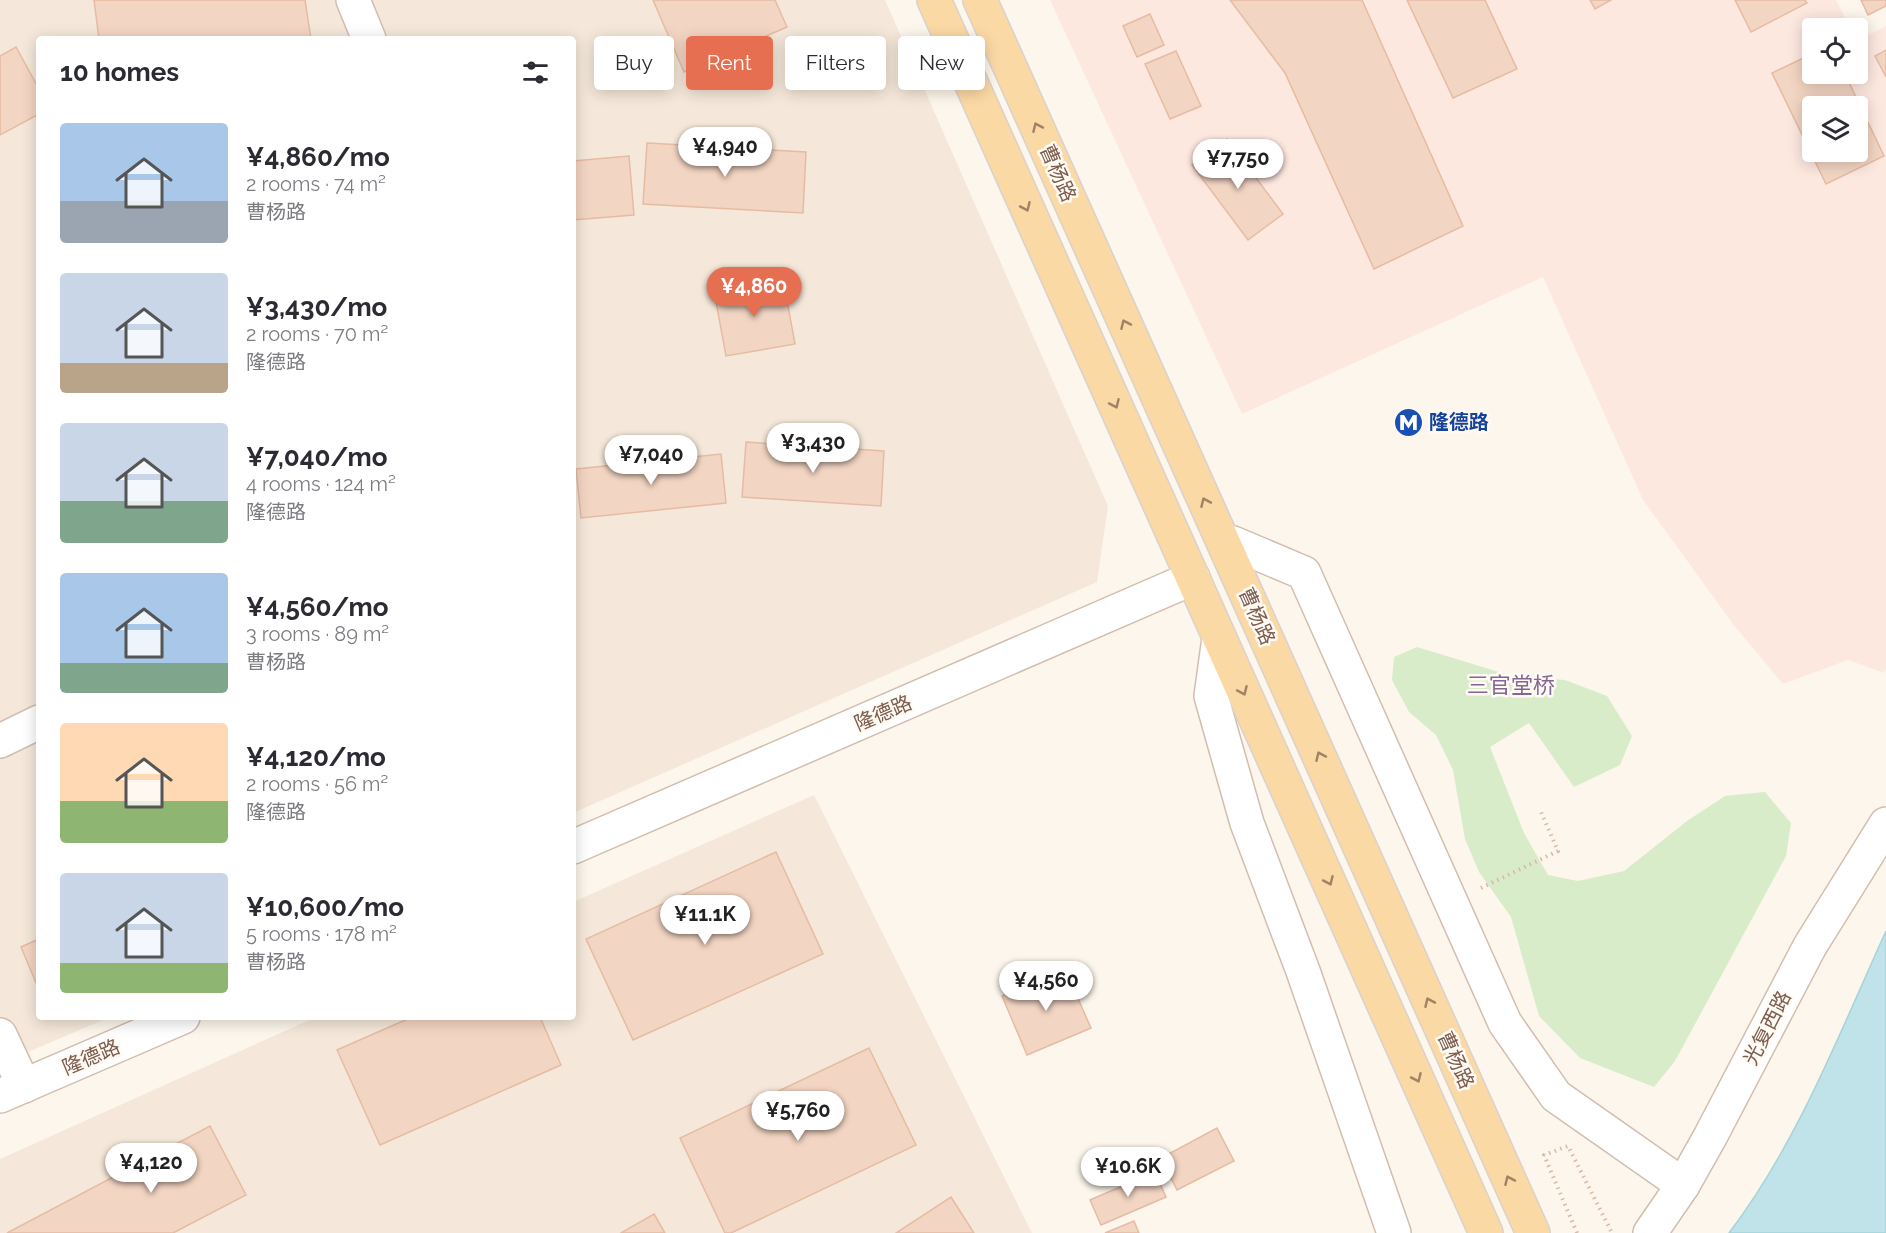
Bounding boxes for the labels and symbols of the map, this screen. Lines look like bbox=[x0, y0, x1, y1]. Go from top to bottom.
one-way arrow bbox=[1032, 122, 1044, 133]
pin: ¥4,940 bbox=[676, 127, 774, 178]
pin: ¥7,750 bbox=[1189, 139, 1287, 190]
street label: 曹杨路 bbox=[1035, 141, 1081, 205]
one-way arrow bbox=[1019, 200, 1031, 211]
pin: ¥4,860 bbox=[705, 267, 803, 318]
one-way arrow bbox=[1121, 319, 1133, 330]
one-way arrow bbox=[1107, 397, 1119, 408]
metro station icon: 隆德路 bbox=[1392, 406, 1424, 438]
place label: 隆德路 bbox=[1429, 410, 1489, 434]
pin: ¥3,430 bbox=[764, 423, 862, 474]
pin: ¥7,040 bbox=[602, 435, 700, 486]
one-way arrow bbox=[1201, 497, 1213, 508]
street label: 曹杨路 bbox=[1234, 584, 1280, 648]
district label: 三官堂桥 bbox=[1467, 672, 1555, 698]
one-way arrow bbox=[1236, 685, 1248, 696]
street label: 隆德路 bbox=[851, 690, 915, 736]
one-way arrow bbox=[1315, 752, 1327, 763]
one-way arrow bbox=[1321, 875, 1333, 886]
pin: ¥11.1K bbox=[656, 895, 754, 946]
pin: ¥4,560 bbox=[997, 961, 1095, 1012]
street label: 光复西路 bbox=[1738, 987, 1796, 1069]
one-way arrow bbox=[1425, 997, 1437, 1008]
street label: 曹杨路 bbox=[1433, 1028, 1479, 1092]
street label: 隆德路 bbox=[59, 1034, 123, 1080]
one-way arrow bbox=[1410, 1072, 1422, 1083]
pin: ¥5,760 bbox=[749, 1091, 847, 1142]
pin: ¥4,120 bbox=[102, 1143, 200, 1194]
pin: ¥10.6K bbox=[1079, 1147, 1177, 1198]
one-way arrow bbox=[1504, 1175, 1516, 1186]

